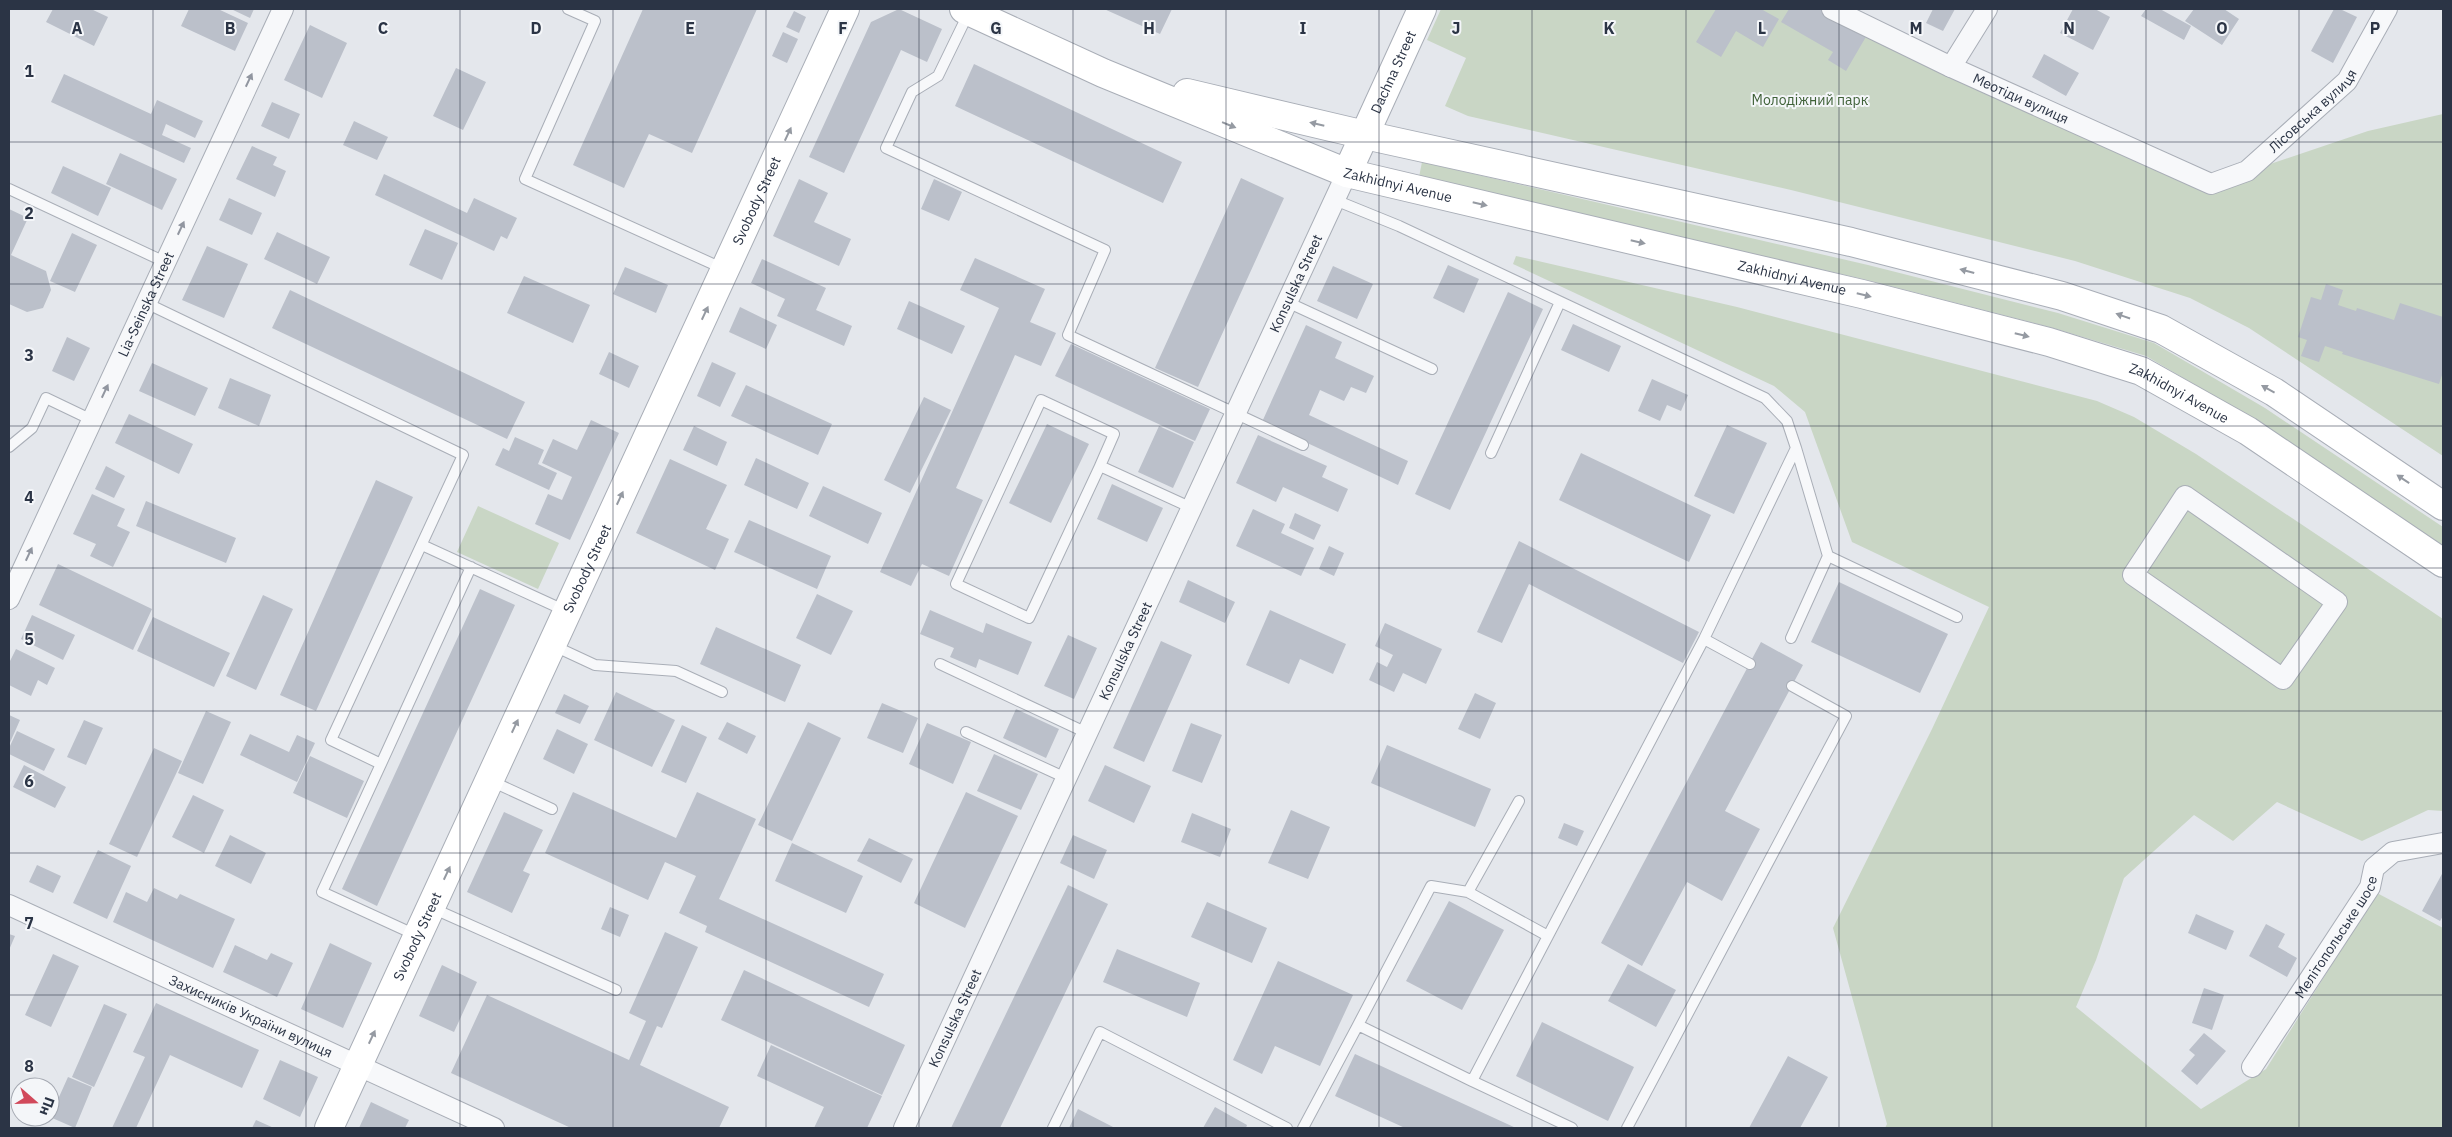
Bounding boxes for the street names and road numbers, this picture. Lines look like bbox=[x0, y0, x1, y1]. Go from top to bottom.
street label: Dachna Street bbox=[1366, 28, 1420, 116]
street label: Лісовська вулиця bbox=[2265, 66, 2361, 156]
street label: Меотіди вулиця bbox=[1970, 69, 2072, 128]
street label: Svobody Street bbox=[728, 154, 785, 248]
street label: Zakhidnyi Avenue bbox=[1342, 164, 1454, 206]
street label: Konsulska Street bbox=[1265, 231, 1326, 335]
street label: Lia-Seinska Street bbox=[114, 249, 178, 360]
street label: Zakhidnyi Avenue bbox=[1736, 256, 1849, 299]
street label: Zakhidnyi Avenue bbox=[2127, 359, 2232, 428]
street label: Svobody Street bbox=[559, 521, 615, 616]
street label: Konsulska Street bbox=[1095, 599, 1156, 703]
street label: Мелітопольське шосе bbox=[2290, 874, 2381, 1002]
street label: Svobody Street bbox=[389, 889, 446, 984]
street label: Konsulska Street bbox=[924, 966, 985, 1070]
street label: Захисників України вулиця bbox=[166, 971, 335, 1061]

